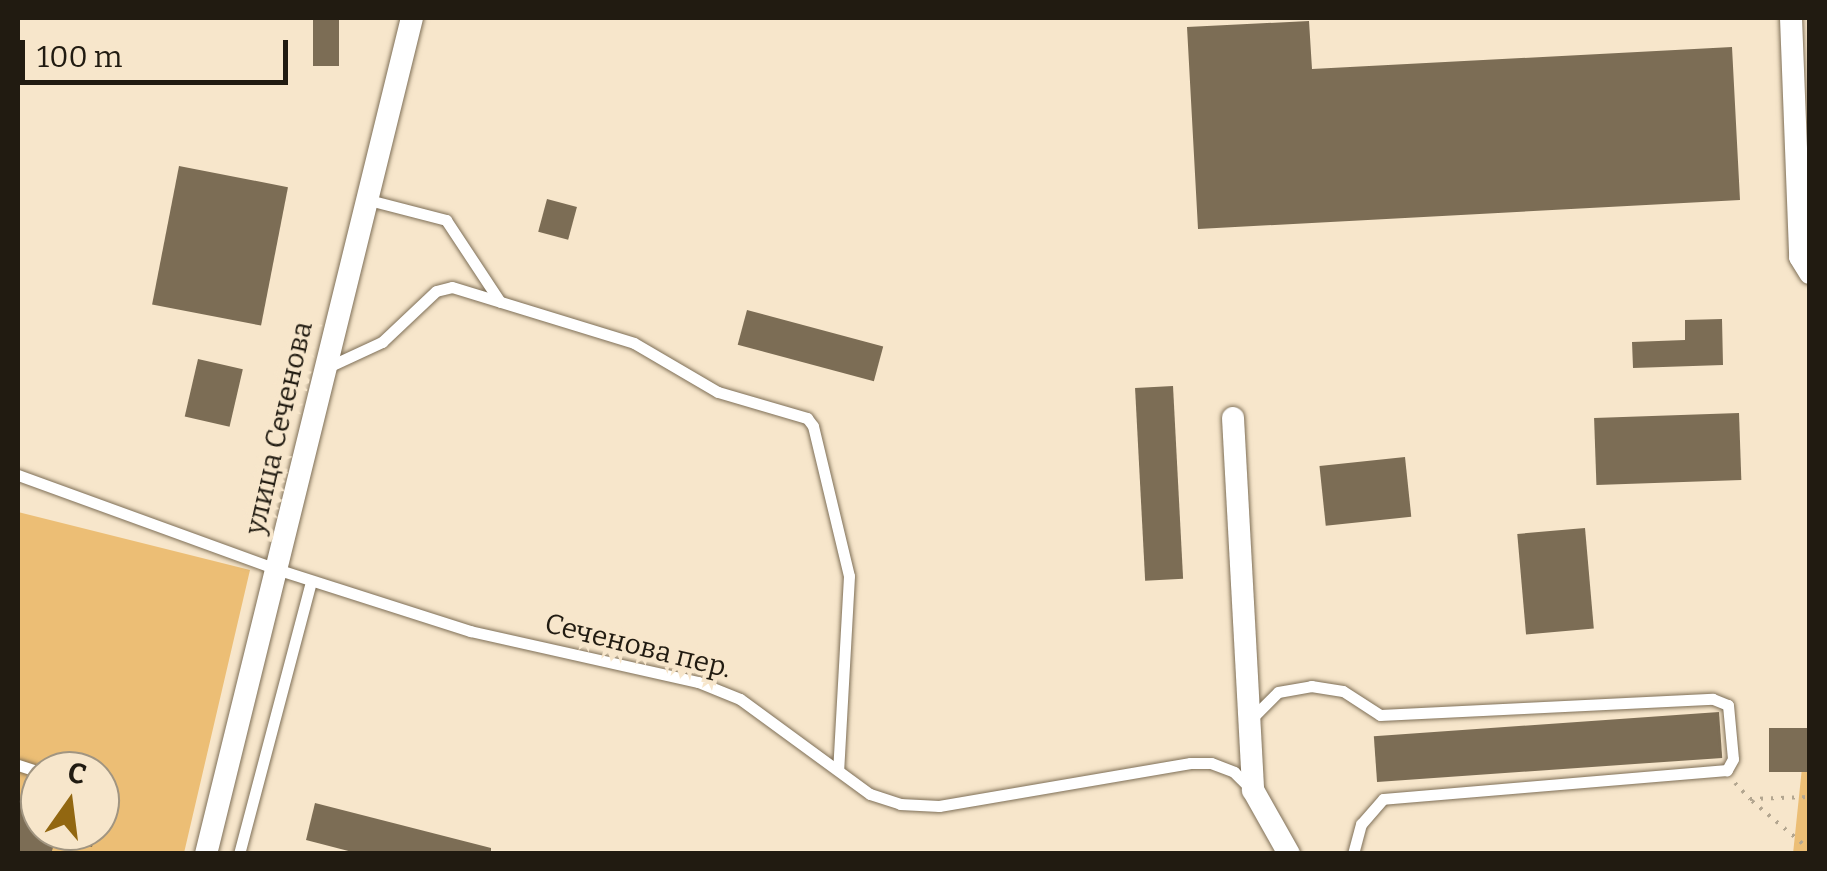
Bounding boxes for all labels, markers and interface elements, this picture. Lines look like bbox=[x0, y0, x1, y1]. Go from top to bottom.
scale bar bbox=[25, 20, 292, 82]
text: 100 m bbox=[37, 39, 122, 75]
street label: улица Сеченова bbox=[238, 318, 320, 538]
street label: Сеченова пер. bbox=[541, 607, 735, 685]
north arrow bbox=[20, 751, 120, 851]
text: С bbox=[64, 755, 89, 791]

